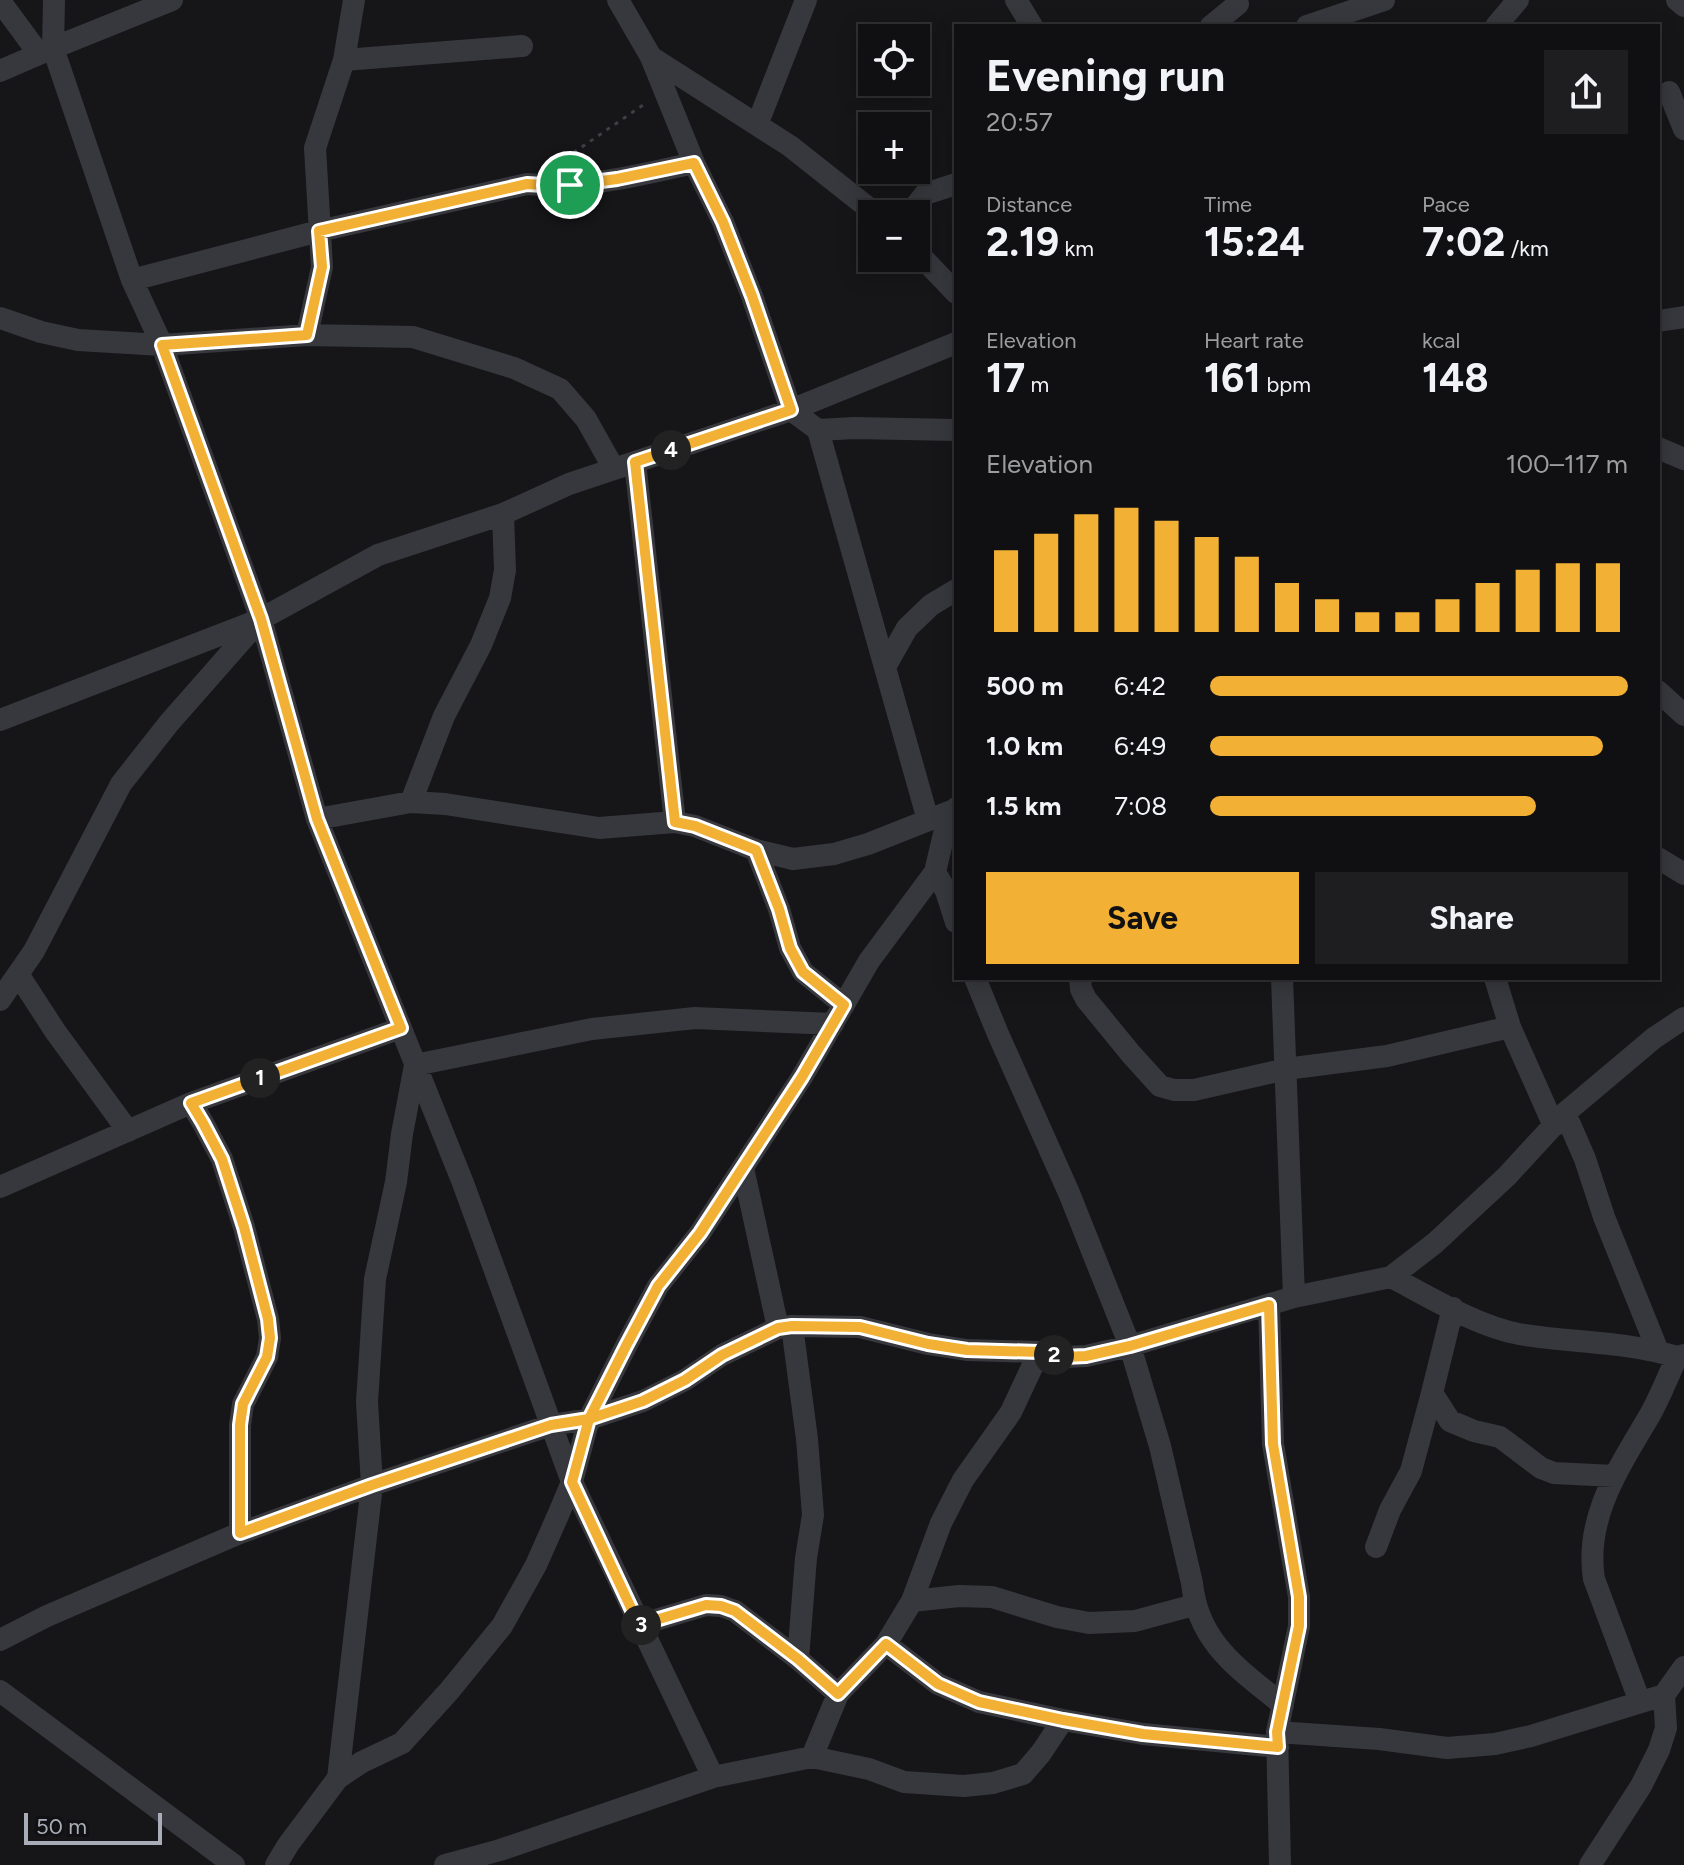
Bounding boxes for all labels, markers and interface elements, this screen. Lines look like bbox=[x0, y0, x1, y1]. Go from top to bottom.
map controls bbox=[858, 24, 930, 272]
button: locate bbox=[858, 24, 930, 96]
text: Evening run bbox=[986, 49, 1225, 102]
button: share bbox=[1544, 50, 1628, 134]
text: 20:57 bbox=[986, 106, 1053, 138]
button: + bbox=[858, 112, 930, 184]
pin bbox=[536, 151, 604, 219]
icon: arrive bbox=[548, 163, 592, 207]
text: Distance bbox=[986, 191, 1072, 218]
text: Time bbox=[1204, 191, 1252, 218]
text: Pace bbox=[1422, 191, 1470, 218]
button: − bbox=[858, 200, 930, 272]
text: 2.19 bbox=[986, 218, 1059, 266]
text: 15:24 bbox=[1204, 218, 1305, 266]
text: 7:02 bbox=[1422, 218, 1505, 266]
text: km bbox=[1059, 235, 1094, 262]
text: /km bbox=[1505, 235, 1549, 262]
text: Elevation bbox=[986, 327, 1076, 354]
text: Heart rate bbox=[1204, 327, 1304, 354]
text: kcal bbox=[1422, 327, 1460, 354]
text: 17 bbox=[986, 354, 1025, 402]
text: 161 bbox=[1204, 354, 1261, 402]
text: 148 bbox=[1422, 354, 1489, 402]
text: m bbox=[1025, 371, 1049, 398]
text: bpm bbox=[1261, 371, 1311, 398]
pin: 4 bbox=[651, 430, 691, 470]
text: 4 bbox=[664, 436, 678, 463]
text: Elevation bbox=[986, 448, 1093, 480]
text: 100–117 m bbox=[1506, 448, 1628, 480]
text: 500 m bbox=[986, 670, 1064, 702]
text: 6:42 bbox=[1114, 670, 1166, 702]
text: 1.0 km bbox=[986, 730, 1063, 762]
text: 6:49 bbox=[1114, 730, 1166, 762]
text: 1.5 km bbox=[986, 790, 1061, 822]
text: 7:08 bbox=[1114, 790, 1167, 822]
button: Save bbox=[986, 872, 1299, 964]
button: Share bbox=[1315, 872, 1628, 964]
pin: 1 bbox=[240, 1058, 280, 1098]
text: 1 bbox=[255, 1064, 265, 1091]
pin: 2 bbox=[1034, 1335, 1074, 1375]
text: 2 bbox=[1048, 1341, 1060, 1368]
pin: 3 bbox=[621, 1605, 661, 1645]
text: 3 bbox=[635, 1611, 647, 1638]
scale bar bbox=[24, 1809, 162, 1845]
text: 50 m bbox=[36, 1813, 87, 1840]

